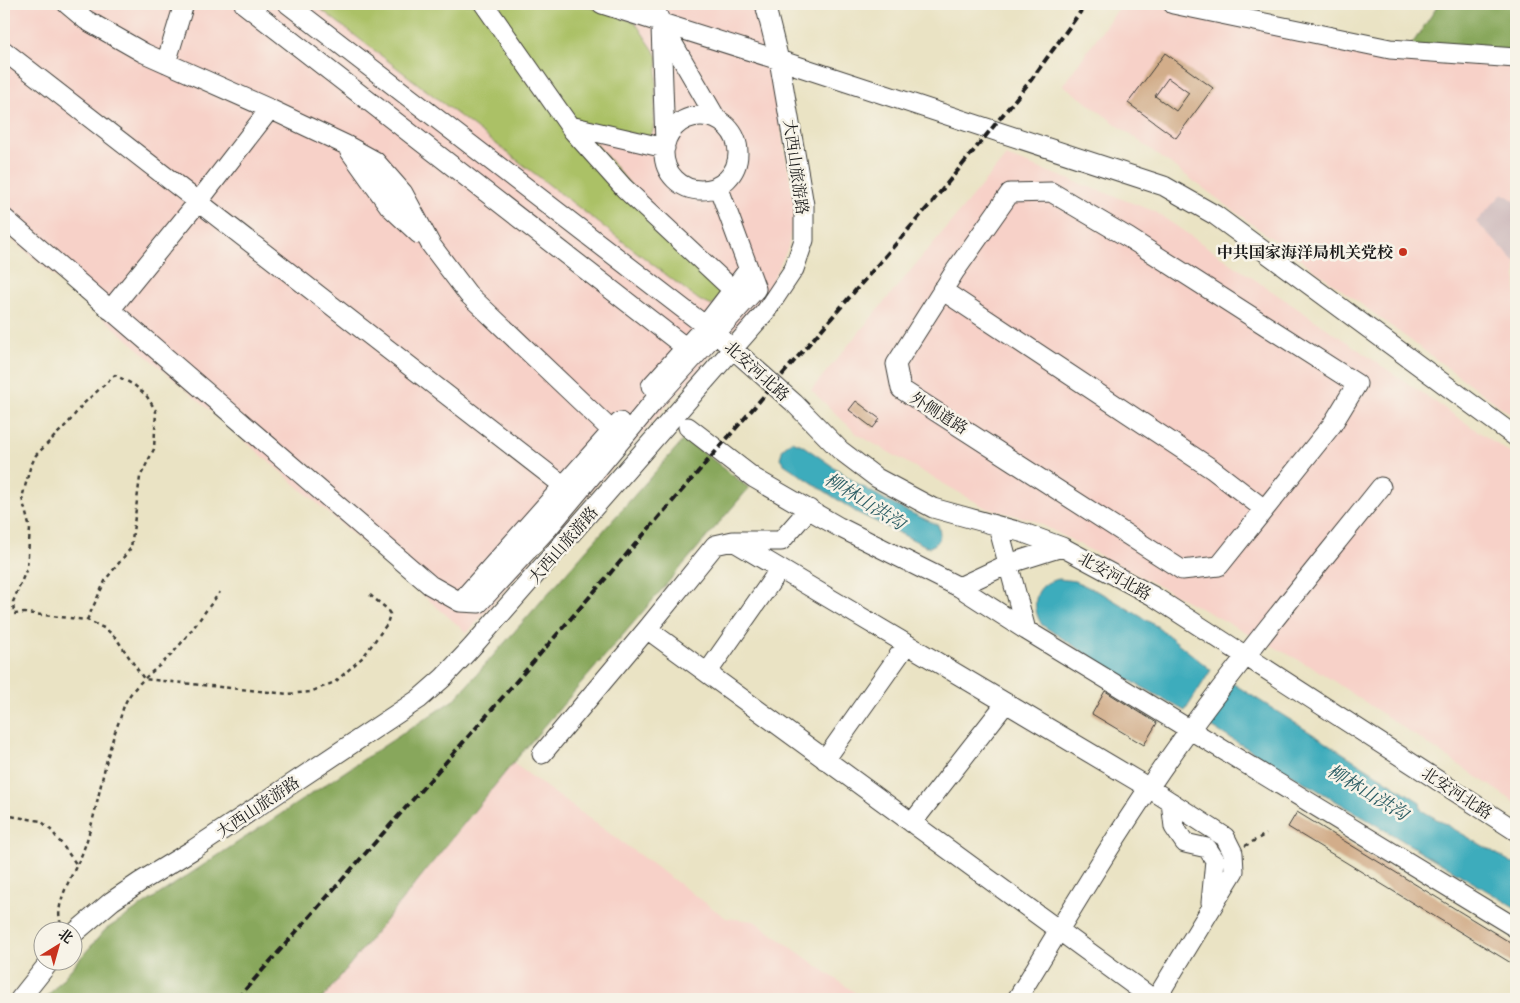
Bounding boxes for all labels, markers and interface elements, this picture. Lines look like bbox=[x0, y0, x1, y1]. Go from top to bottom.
street label: 大西山旅游路 bbox=[779, 118, 813, 216]
place label: 中共国家海洋局机关党校 bbox=[1217, 242, 1393, 263]
marker: 中共国家海洋局机关党校 bbox=[1397, 246, 1409, 258]
street label: 北安河北路 bbox=[720, 336, 794, 406]
street label: 外侧道路 bbox=[906, 387, 972, 439]
water label: 柳林山洪沟 bbox=[821, 467, 912, 536]
street label: 大西山旅游路 bbox=[524, 502, 602, 588]
street label: 北安河北路 bbox=[1075, 547, 1155, 605]
water label: 柳林山洪沟 bbox=[1324, 759, 1415, 827]
street label: 北安河北路 bbox=[1418, 762, 1496, 824]
street label: 大西山旅游路 bbox=[212, 771, 304, 843]
north arrow bbox=[32, 920, 82, 970]
text: 北 bbox=[55, 924, 77, 947]

